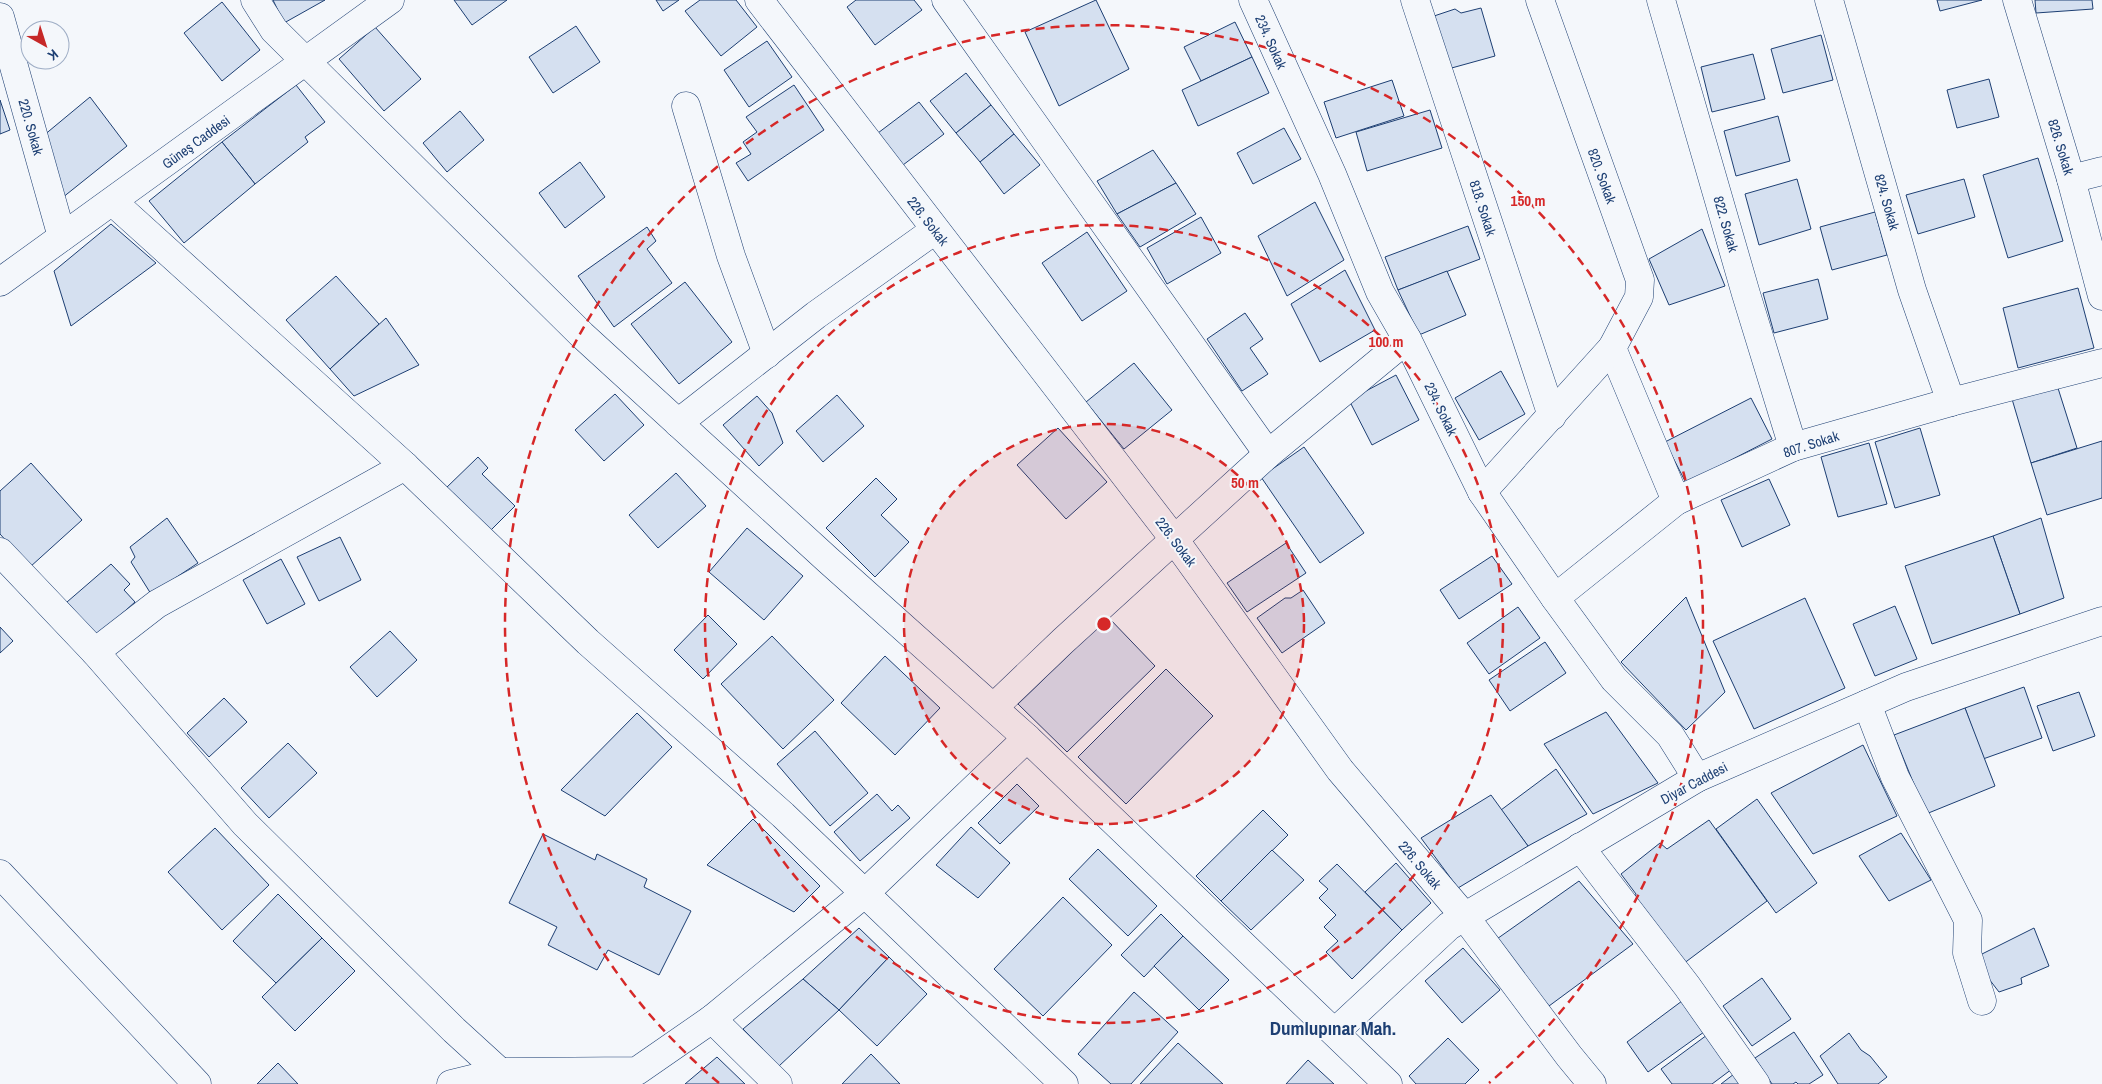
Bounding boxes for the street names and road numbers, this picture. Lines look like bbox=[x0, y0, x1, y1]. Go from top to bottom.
street label: 234. Sokak bbox=[1251, 12, 1291, 72]
street label: 220. Sokak bbox=[14, 97, 48, 157]
street label: Güneş Caddesi bbox=[158, 111, 234, 173]
street label: 826. Sokak bbox=[2044, 117, 2078, 177]
street label: 820. Sokak bbox=[1584, 146, 1620, 206]
street label: 824. Sokak bbox=[1870, 172, 1904, 232]
street label: 818. Sokak bbox=[1466, 178, 1501, 238]
street label: 226. Sokak bbox=[903, 193, 953, 249]
street label: 822. Sokak bbox=[1709, 194, 1743, 254]
street label: 234. Sokak bbox=[1420, 379, 1462, 439]
street label: 807. Sokak bbox=[1781, 426, 1841, 461]
street label: 226. Sokak bbox=[1152, 514, 1201, 571]
street label: Diyar Caddesi bbox=[1657, 758, 1731, 808]
street label: 226. Sokak bbox=[1395, 837, 1446, 893]

